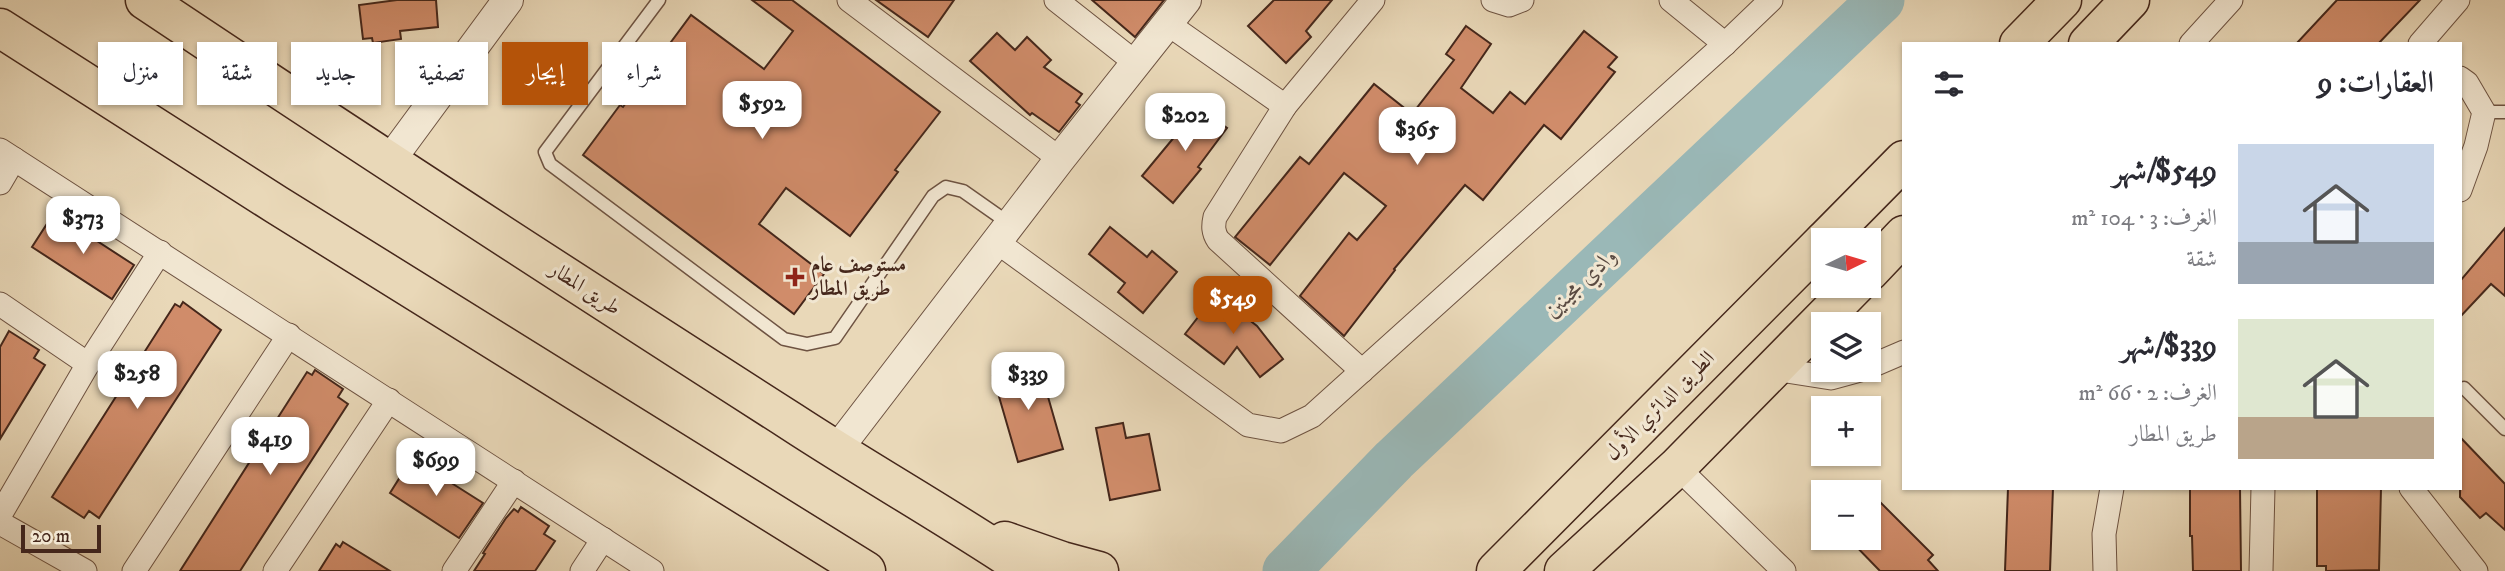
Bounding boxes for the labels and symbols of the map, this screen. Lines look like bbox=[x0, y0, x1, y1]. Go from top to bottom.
pin: $592 bbox=[721, 82, 803, 141]
pin: $202 bbox=[1144, 94, 1226, 153]
pin: $365 bbox=[1376, 108, 1458, 167]
pin: $373 bbox=[42, 196, 124, 256]
north arrow bbox=[1811, 228, 1881, 298]
water label: وادي مجينين bbox=[1538, 242, 1626, 326]
place label: مستوصف عام طريق المطار bbox=[809, 252, 906, 302]
street label: طريق المطار bbox=[543, 255, 625, 322]
marker: مستوصف عام طريق المطار bbox=[785, 267, 805, 287]
pin: $549 bbox=[1192, 276, 1274, 336]
street label: الطريق الدائري الأول bbox=[1597, 343, 1722, 468]
pin: $258 bbox=[96, 352, 178, 411]
pin: $339 bbox=[987, 352, 1069, 412]
pin: $419 bbox=[229, 418, 311, 477]
pin: $699 bbox=[395, 438, 477, 498]
scale bar bbox=[21, 522, 102, 554]

